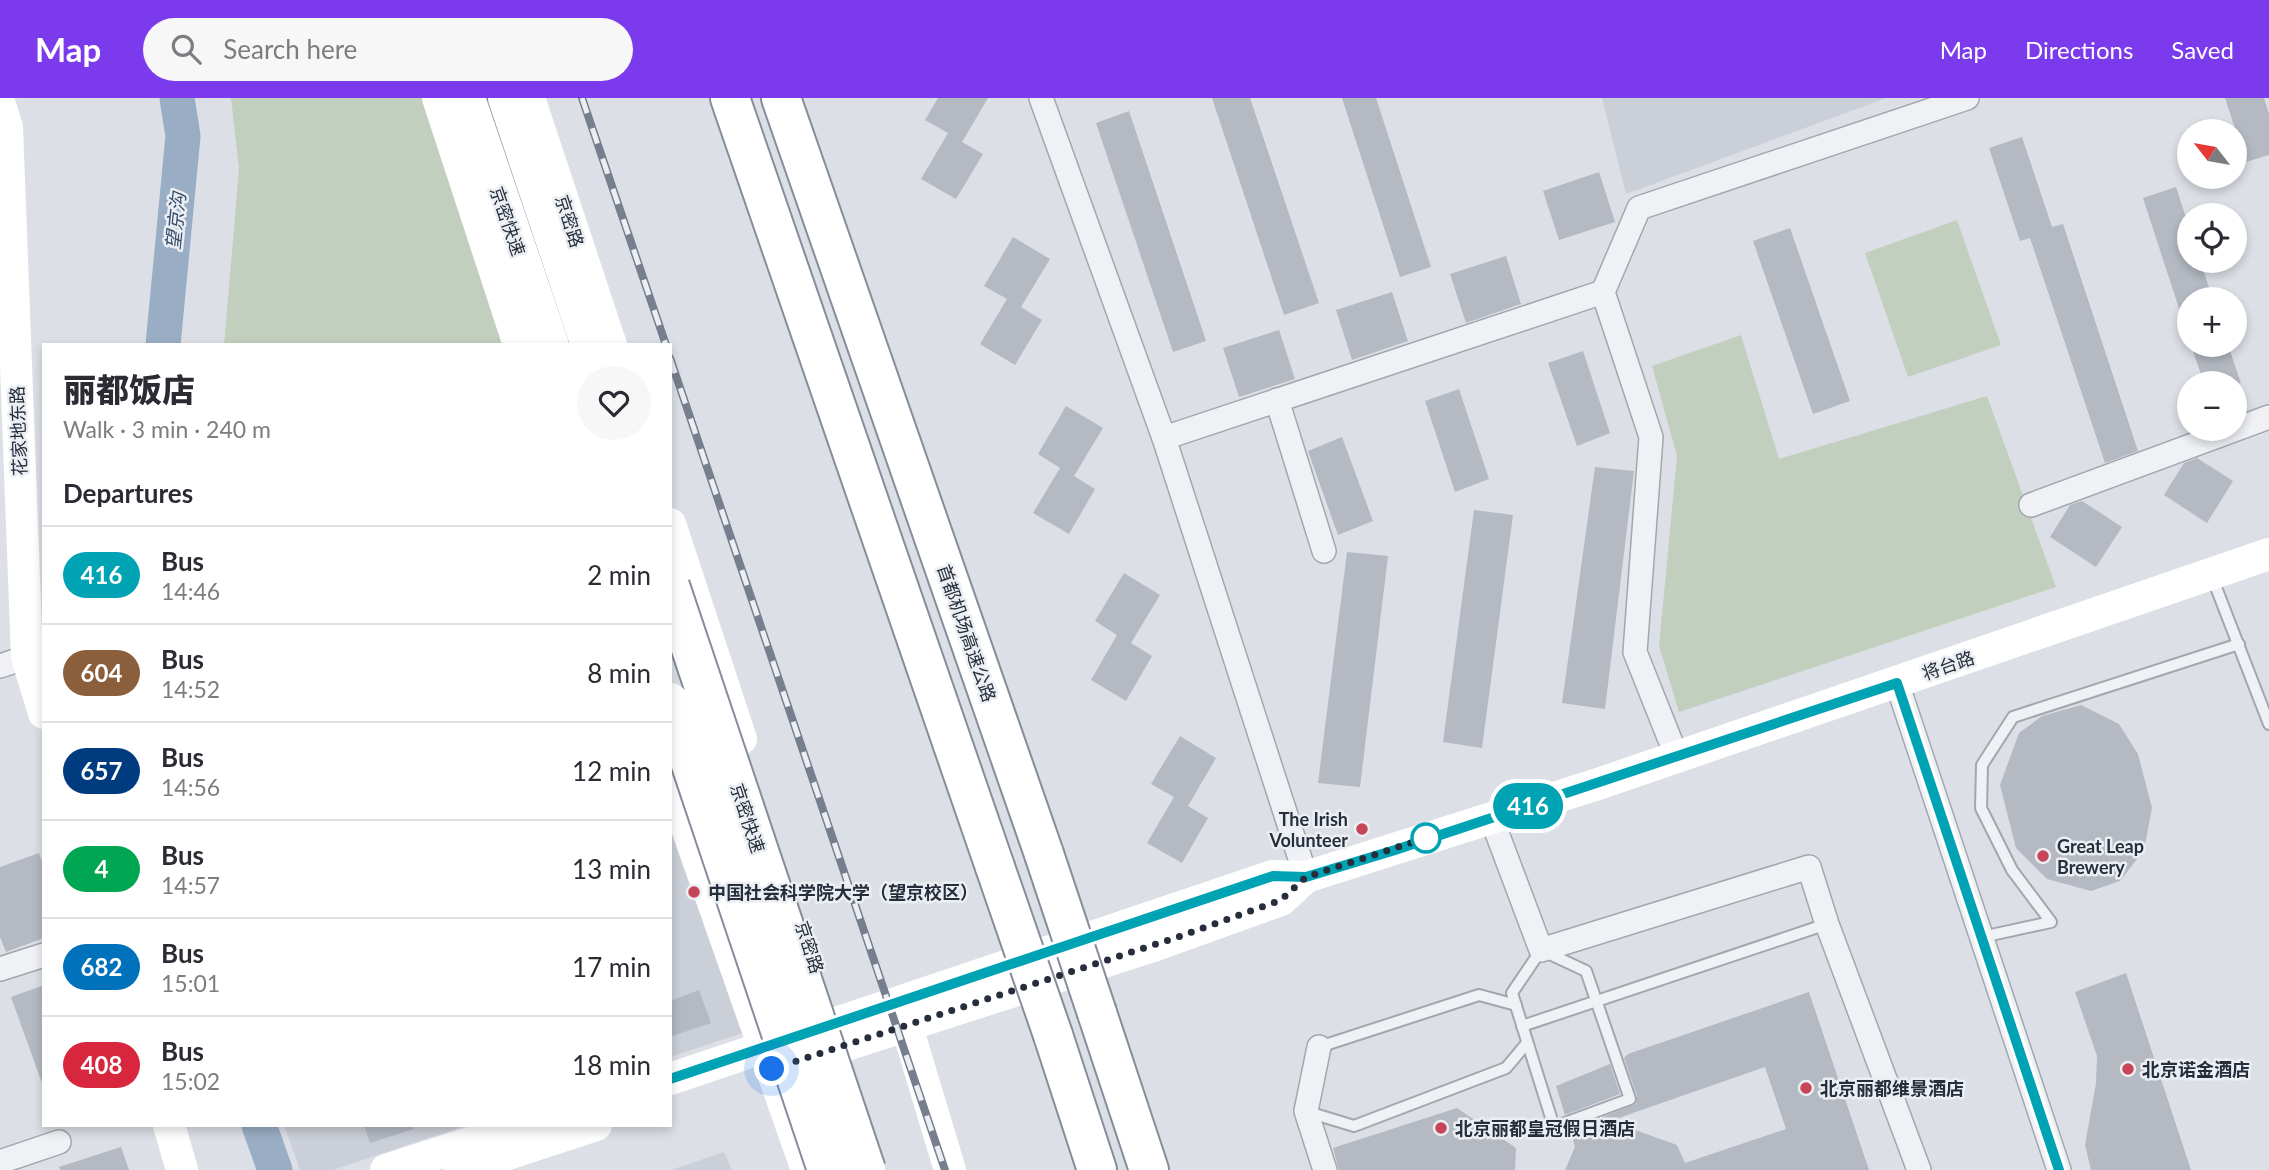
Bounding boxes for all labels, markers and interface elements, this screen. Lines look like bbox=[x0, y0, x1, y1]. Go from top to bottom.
search box bbox=[143, 18, 633, 81]
text: Map bbox=[35, 29, 101, 69]
icon: search bbox=[167, 30, 205, 68]
text: Search here bbox=[223, 33, 357, 65]
text: Map bbox=[1940, 35, 1987, 64]
text: Directions bbox=[2025, 35, 2133, 64]
text: Saved bbox=[2171, 35, 2234, 64]
north arrow bbox=[2177, 119, 2247, 189]
map controls bbox=[2177, 119, 2247, 441]
street label: 京密快速 bbox=[486, 183, 530, 259]
water label: 望京沟 bbox=[161, 189, 190, 251]
street label: 京密路 bbox=[551, 192, 589, 250]
button: locate bbox=[2177, 203, 2247, 273]
button: + bbox=[2177, 287, 2247, 357]
button: heart bbox=[577, 366, 651, 440]
text: 丽都饭店 bbox=[63, 369, 195, 409]
button: − bbox=[2177, 371, 2247, 441]
street label: 花家地东路 bbox=[5, 386, 31, 476]
text: Walk · 3 min · 240 m bbox=[63, 415, 271, 443]
text: Departures bbox=[63, 477, 193, 509]
text: Bus bbox=[161, 545, 204, 577]
text: 2 min bbox=[587, 559, 651, 591]
text: 416 bbox=[81, 560, 122, 589]
street label: 首都机场高速公路 bbox=[933, 561, 1001, 705]
text: 14:46 bbox=[161, 577, 220, 605]
text: Bus bbox=[161, 643, 204, 675]
street label: 将台路 bbox=[1919, 646, 1977, 684]
text: 8 min bbox=[587, 657, 651, 689]
text: 604 bbox=[81, 658, 122, 687]
text: 14:52 bbox=[161, 675, 220, 703]
text: Bus bbox=[161, 741, 204, 773]
text: 12 min bbox=[572, 755, 651, 787]
text: 657 bbox=[81, 756, 122, 785]
text: 14:56 bbox=[161, 773, 220, 801]
street label: 京密快速 bbox=[726, 780, 770, 856]
line badge: 416 bbox=[1488, 783, 1568, 829]
text: 416 bbox=[1507, 791, 1549, 820]
place label: The Irish Volunteer bbox=[1268, 808, 1348, 851]
marker: The Irish Volunteer bbox=[1354, 821, 1370, 837]
unlabelled marker bbox=[1411, 823, 1441, 853]
place label: Great Leap Brewery bbox=[2057, 835, 2144, 878]
text: Bus bbox=[161, 839, 204, 871]
marker: Great Leap Brewery bbox=[2035, 848, 2051, 864]
text: 13 min bbox=[572, 853, 651, 885]
text: 4 bbox=[95, 854, 108, 883]
text: 14:57 bbox=[161, 871, 220, 899]
place label: 中国社会科学院大学（望京校区） bbox=[708, 881, 978, 903]
marker: 中国社会科学院大学（望京校区） bbox=[686, 884, 702, 900]
street label: 京密路 bbox=[791, 918, 829, 976]
text: Bus bbox=[161, 937, 204, 969]
text: 17 min bbox=[572, 951, 651, 983]
text: 682 bbox=[81, 952, 122, 981]
text: 15:01 bbox=[161, 969, 220, 997]
text: Bus bbox=[161, 1035, 204, 1067]
text: 18 min bbox=[572, 1049, 651, 1081]
text: 408 bbox=[81, 1050, 122, 1079]
your location bbox=[754, 1051, 789, 1086]
place label: 北京诺金酒店 bbox=[2142, 1058, 2250, 1080]
marker: 北京诺金酒店 bbox=[2120, 1061, 2136, 1077]
text: 15:02 bbox=[161, 1067, 220, 1095]
place label: 北京丽都维景酒店 bbox=[1820, 1077, 1964, 1099]
marker: 北京丽都维景酒店 bbox=[1798, 1080, 1814, 1096]
place label: 北京丽都皇冠假日酒店 bbox=[1455, 1117, 1635, 1139]
marker: 北京丽都皇冠假日酒店 bbox=[1433, 1120, 1449, 1136]

